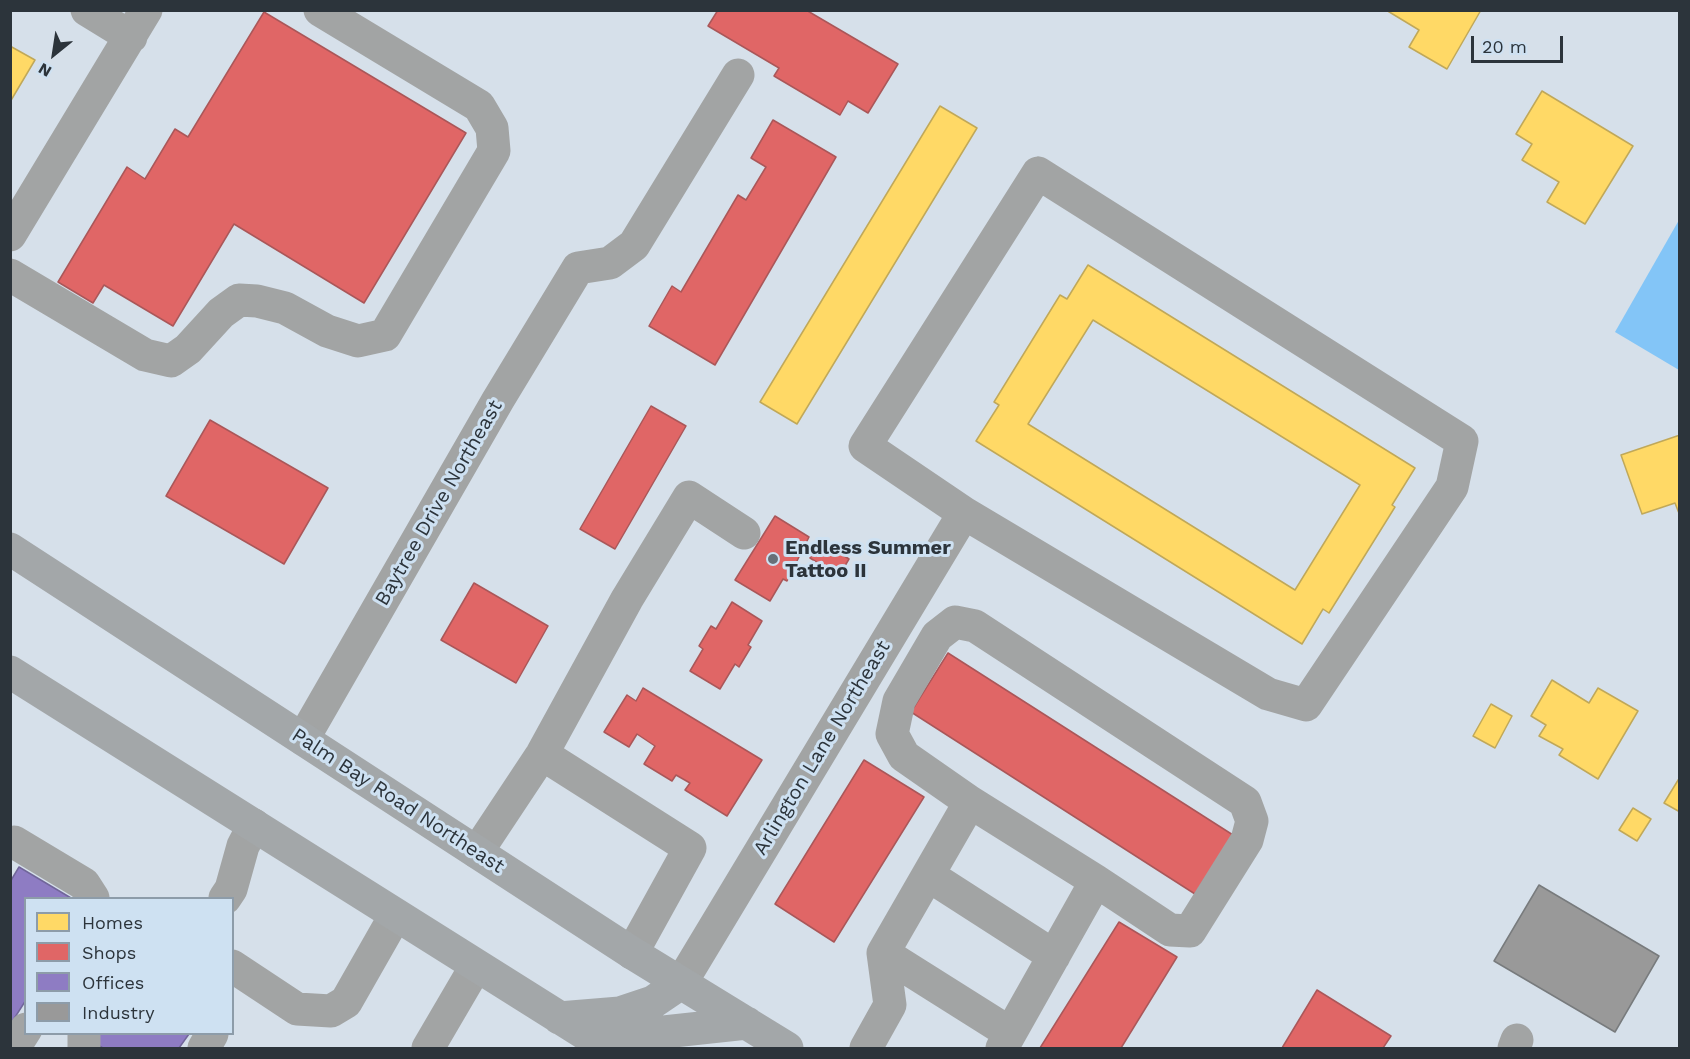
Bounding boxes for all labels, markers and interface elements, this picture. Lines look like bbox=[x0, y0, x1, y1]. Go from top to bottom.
north arrow bbox=[24, 24, 84, 84]
scale bar bbox=[1474, 24, 1566, 62]
text: 20 m bbox=[1482, 36, 1527, 57]
text: N bbox=[35, 59, 55, 81]
street label: Baytree Drive Northeast bbox=[370, 396, 508, 610]
place label: Endless Summer Tattoo II bbox=[785, 536, 951, 583]
marker: Endless Summer Tattoo II bbox=[766, 552, 780, 566]
street label: Arlington Lane Northeast bbox=[748, 636, 896, 860]
street label: Palm Bay Road Northeast bbox=[287, 723, 509, 879]
legend bbox=[24, 897, 234, 1035]
text: Homes bbox=[82, 912, 143, 933]
text: Shops bbox=[82, 942, 136, 963]
text: Offices bbox=[82, 972, 144, 993]
text: Industry bbox=[82, 1002, 154, 1023]

